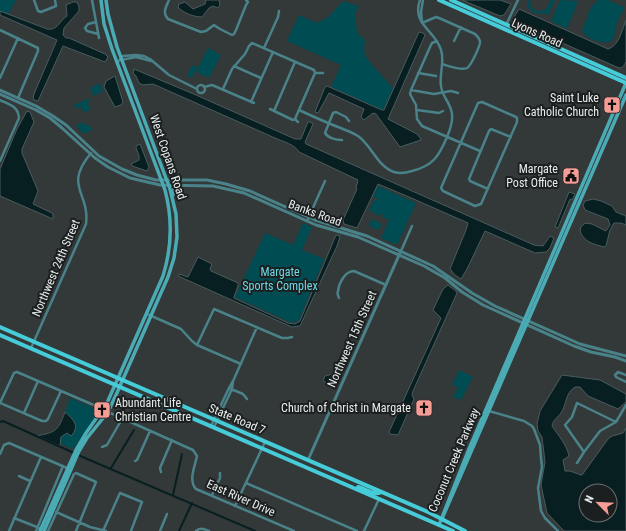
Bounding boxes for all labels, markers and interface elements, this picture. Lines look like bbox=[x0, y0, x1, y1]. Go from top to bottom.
street label: Lyons Road bbox=[509, 16, 565, 50]
place label: Saint Luke Catholic Church bbox=[524, 91, 599, 119]
church icon: Saint Luke Catholic Church bbox=[602, 95, 622, 115]
street label: West Copans Road bbox=[147, 113, 189, 201]
place label: Margate Post Office bbox=[506, 162, 558, 190]
public building icon: Margate Post Office bbox=[561, 166, 581, 186]
street label: Banks Road bbox=[286, 197, 344, 229]
street label: Northwest 24th Street bbox=[29, 217, 83, 319]
park label: Margate Sports Complex bbox=[242, 265, 318, 293]
street label: Northwest 15th Street bbox=[324, 288, 380, 389]
place label: Abundant Life Christian Centre bbox=[115, 396, 191, 424]
church icon: Church of Christ in Margate bbox=[414, 398, 434, 418]
church icon: Abundant Life Christian Centre bbox=[92, 400, 112, 420]
street label: State Road 7 bbox=[207, 401, 268, 437]
place label: Church of Christ in Margate bbox=[281, 401, 411, 415]
street label: Coconut Creek Parkway bbox=[426, 406, 482, 514]
street label: East River Drive bbox=[205, 477, 278, 520]
north arrow bbox=[578, 483, 618, 523]
text: N bbox=[582, 493, 597, 505]

